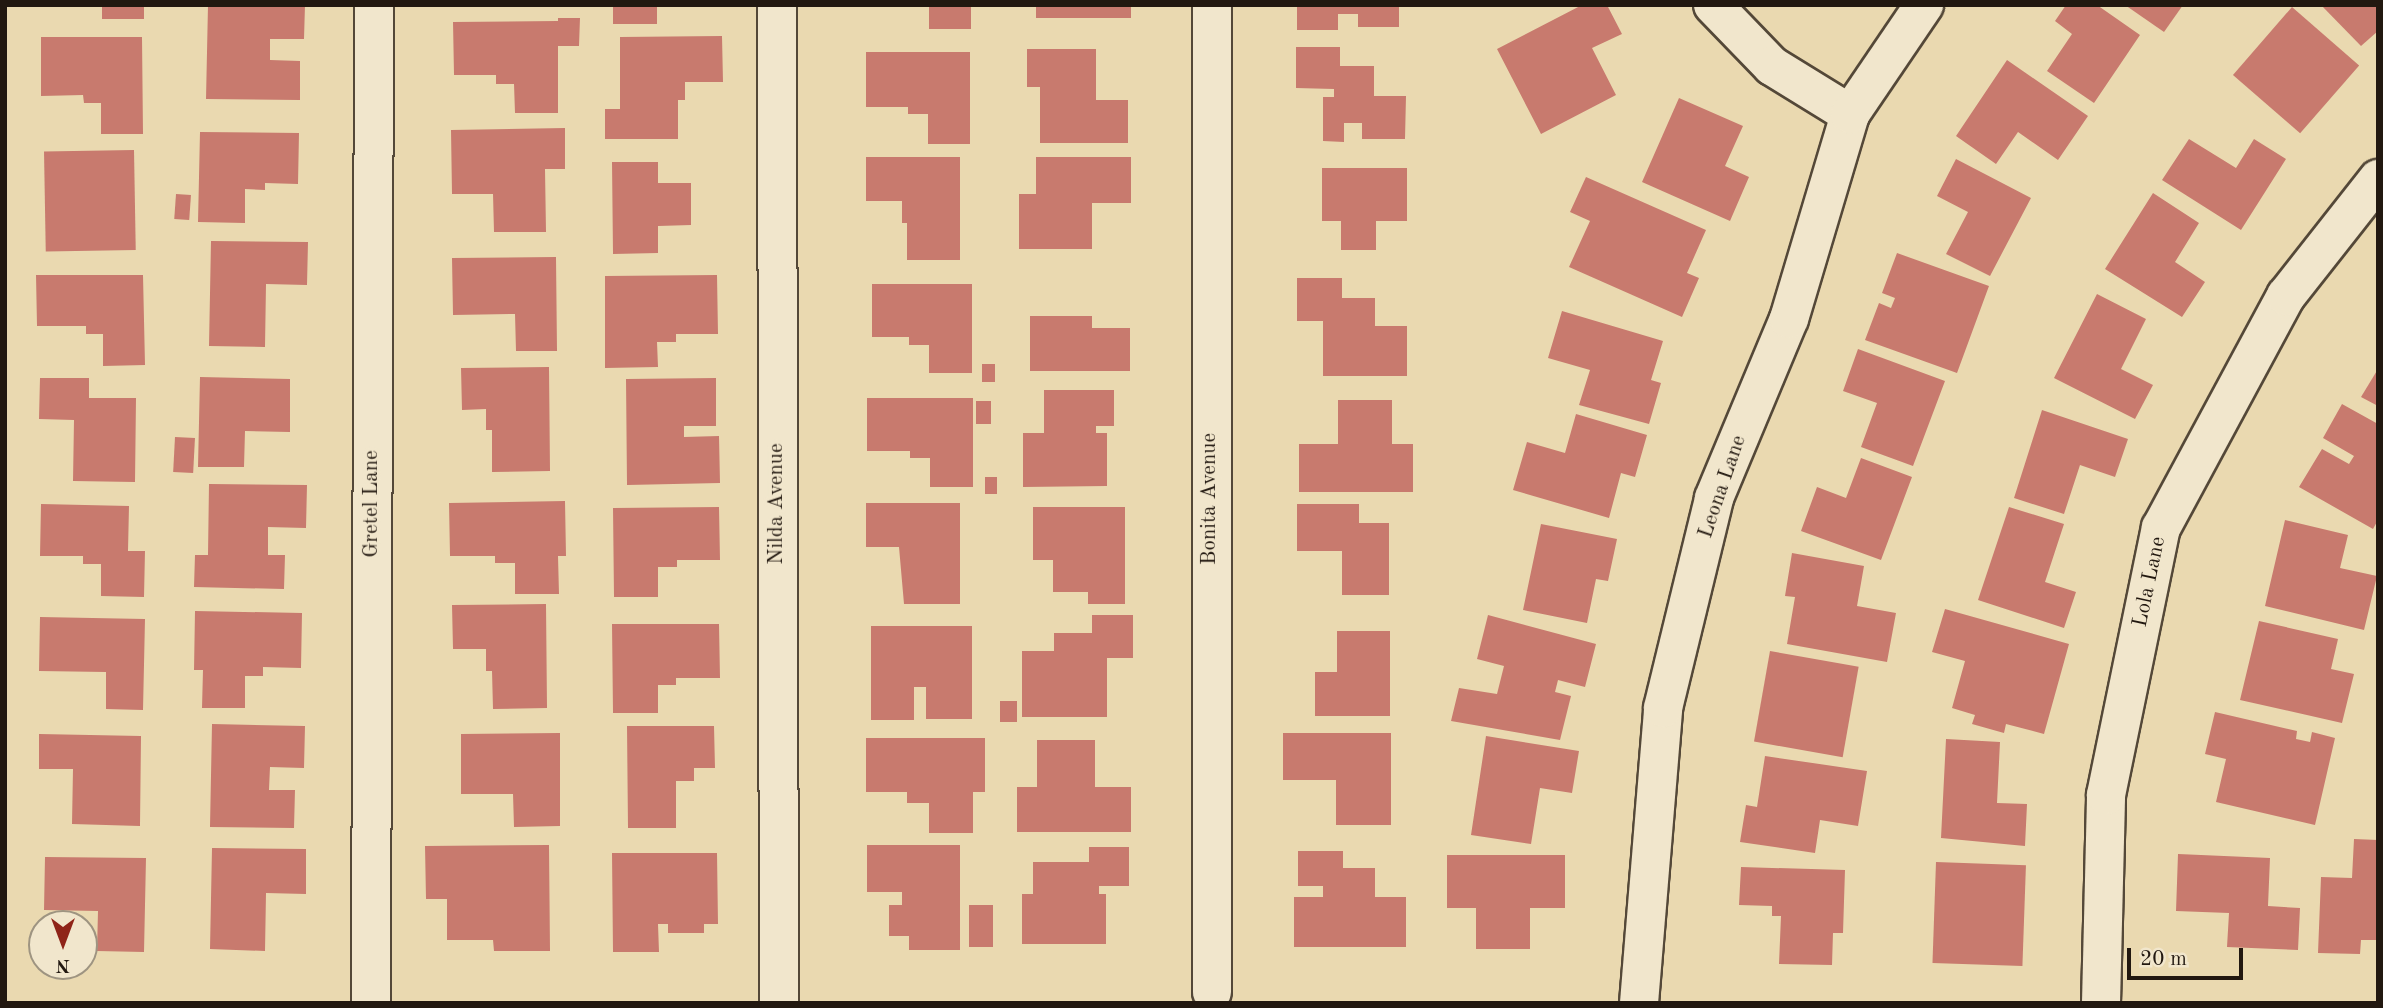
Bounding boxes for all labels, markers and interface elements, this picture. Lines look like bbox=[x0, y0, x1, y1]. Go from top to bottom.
street label: Leona Lane bbox=[1694, 432, 1752, 542]
street label: Bonita Avenue bbox=[1197, 433, 1223, 565]
street label: Nilda Avenue bbox=[764, 443, 790, 565]
street label: Gretel Lane bbox=[359, 450, 385, 558]
street label: Lola Lane bbox=[2128, 534, 2172, 630]
north arrow bbox=[28, 910, 98, 980]
scale bar bbox=[2131, 934, 2246, 978]
text: 20 m bbox=[2140, 949, 2187, 970]
text: N bbox=[56, 955, 70, 974]

